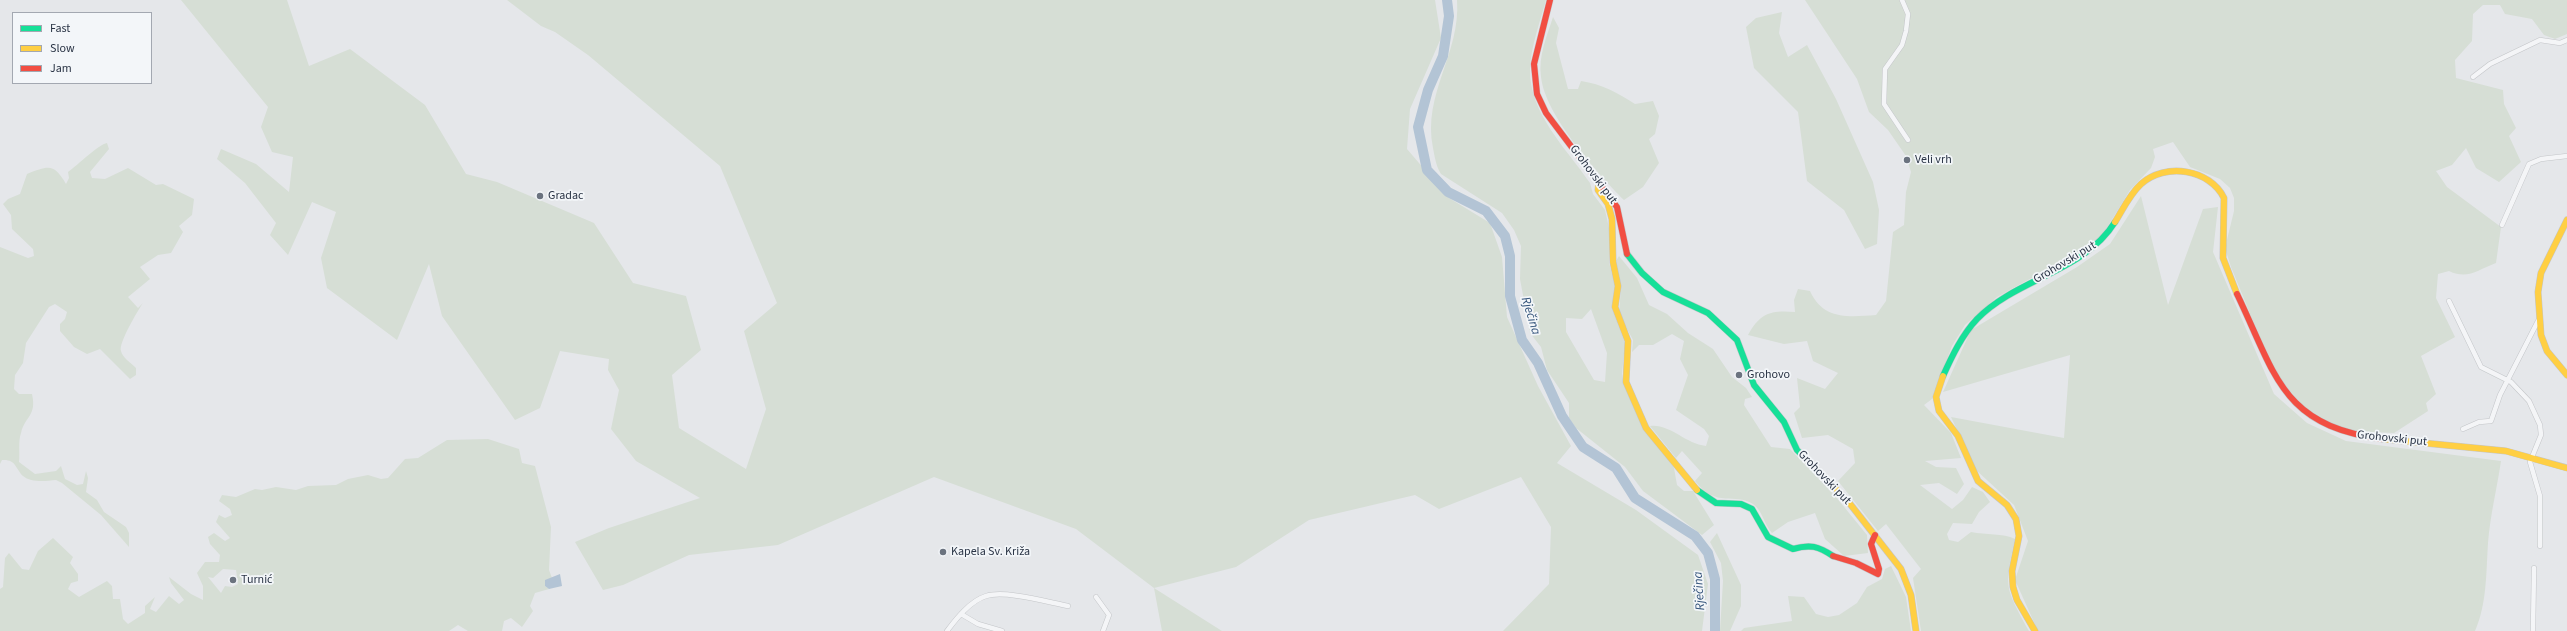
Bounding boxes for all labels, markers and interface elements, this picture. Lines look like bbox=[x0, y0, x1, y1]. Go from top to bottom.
legend bbox=[12, 12, 152, 84]
text: Fast bbox=[50, 20, 70, 37]
text: Slow bbox=[50, 40, 75, 57]
text: Jam bbox=[50, 60, 72, 77]
street label: Grohovski put bbox=[1566, 143, 1620, 207]
place label: Veli vrh bbox=[1915, 153, 1952, 167]
marker: Veli vrh bbox=[1902, 155, 1912, 165]
place label: Gradac bbox=[548, 189, 584, 203]
marker: Gradac bbox=[535, 191, 545, 201]
street label: Grohovski put bbox=[2031, 239, 2099, 287]
water label: Rječina bbox=[1517, 295, 1543, 337]
place label: Grohovo bbox=[1747, 368, 1790, 382]
marker: Grohovo bbox=[1734, 370, 1744, 380]
street label: Grohovski put bbox=[2356, 428, 2428, 450]
street label: Grohovski put bbox=[1794, 448, 1854, 508]
place label: Kapela Sv. Križa bbox=[951, 545, 1030, 559]
marker: Kapela Sv. Križa bbox=[938, 547, 948, 557]
water label: Rječina bbox=[1691, 571, 1709, 611]
place label: Turnić bbox=[241, 573, 273, 587]
marker: Turnić bbox=[228, 575, 238, 585]

